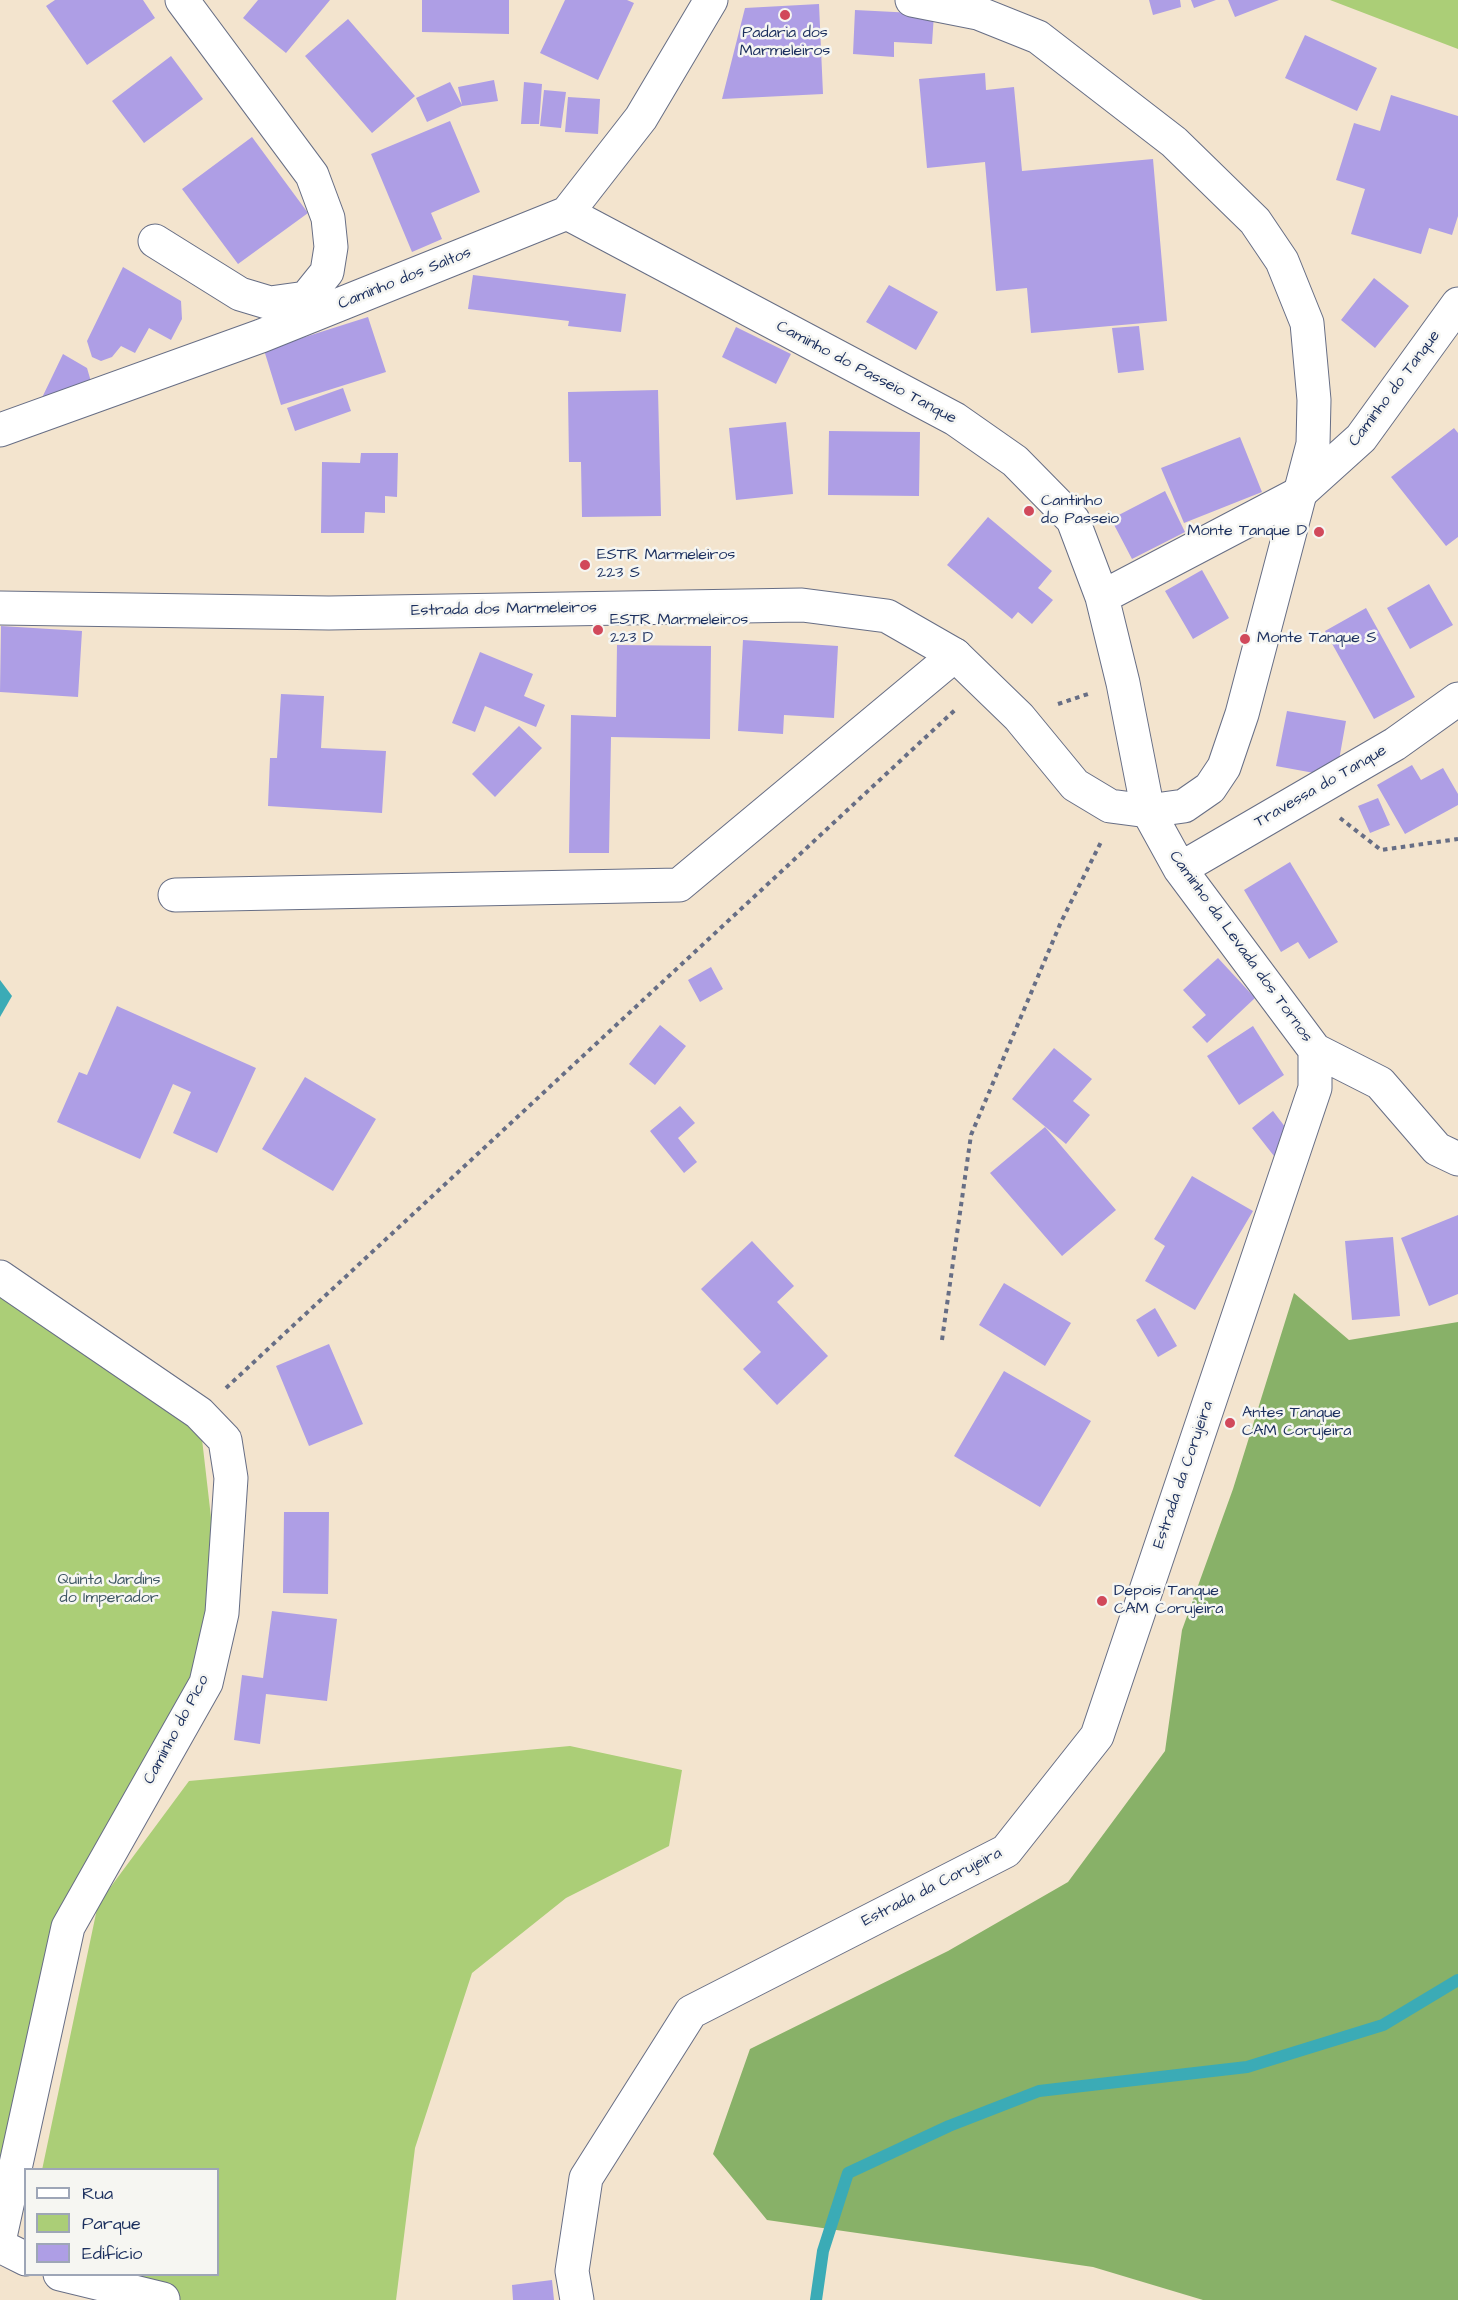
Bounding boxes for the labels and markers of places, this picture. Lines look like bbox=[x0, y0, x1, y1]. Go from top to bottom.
marker: Padaria dos Marmeleiros bbox=[778, 8, 792, 22]
place label: Padaria dos Marmeleiros bbox=[740, 24, 830, 62]
place label: Cantinho do Passeio bbox=[1041, 492, 1119, 530]
marker: Cantinho do Passeio bbox=[1022, 504, 1036, 518]
place label: Monte Tanque D bbox=[1187, 522, 1307, 542]
marker: Monte Tanque D bbox=[1312, 525, 1326, 539]
place label: ESTR Marmeleiros 223 S bbox=[597, 546, 735, 584]
marker: ESTR Marmeleiros 223 S bbox=[578, 558, 592, 572]
place label: ESTR Marmeleiros 223 D bbox=[610, 611, 748, 649]
marker: ESTR Marmeleiros 223 D bbox=[591, 623, 605, 637]
place label: Monte Tanque S bbox=[1257, 629, 1377, 649]
marker: Monte Tanque S bbox=[1238, 632, 1252, 646]
place label: Antes Tanque CAM Corujeira bbox=[1242, 1404, 1351, 1442]
marker: Antes Tanque CAM Corujeira bbox=[1223, 1416, 1237, 1430]
place label: Depois Tanque CAM Corujeira bbox=[1114, 1582, 1223, 1620]
marker: Depois Tanque CAM Corujeira bbox=[1095, 1594, 1109, 1608]

